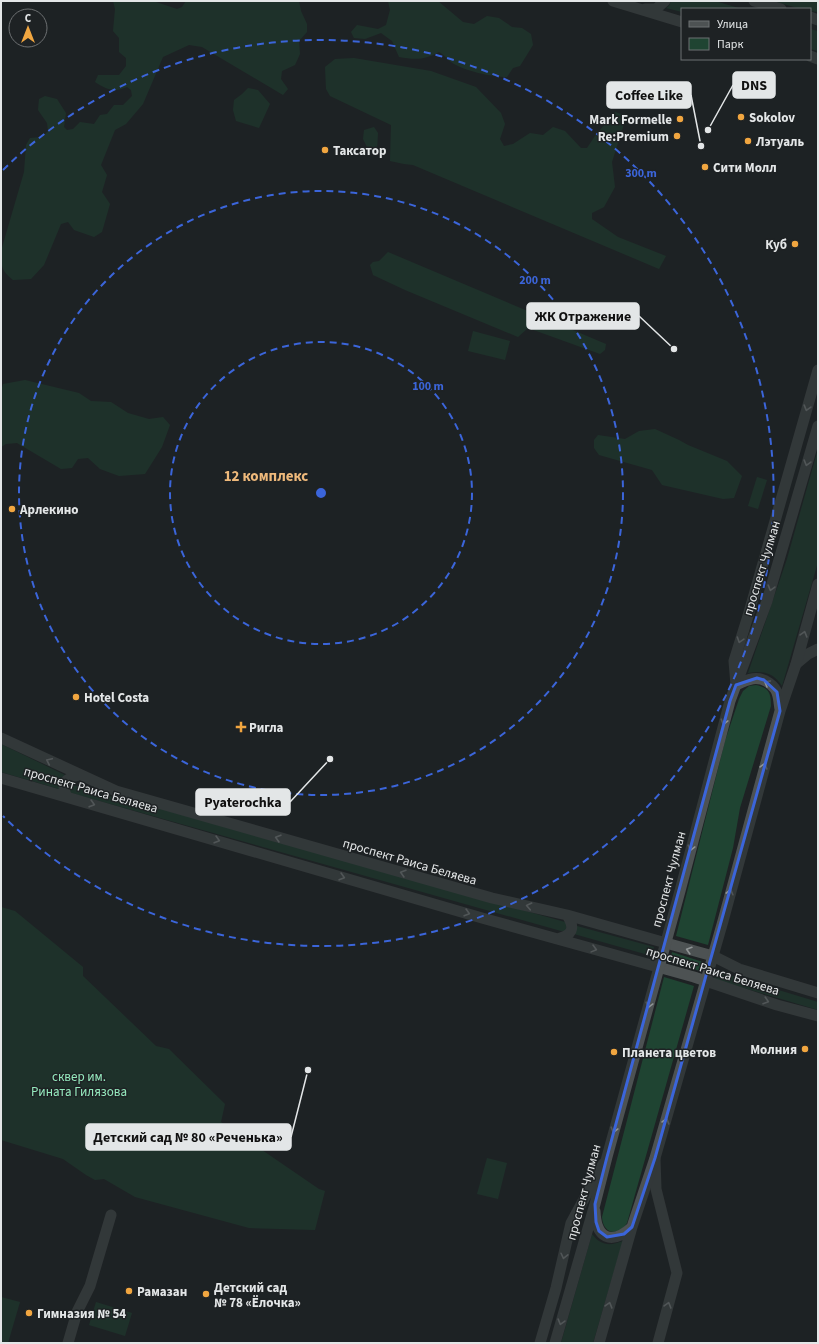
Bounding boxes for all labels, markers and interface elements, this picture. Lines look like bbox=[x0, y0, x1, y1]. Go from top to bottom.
north arrow bbox=[8, 8, 48, 48]
legend bbox=[681, 8, 811, 60]
text: С bbox=[25, 11, 32, 26]
text: Улица bbox=[717, 16, 748, 33]
text: Парк bbox=[717, 36, 743, 53]
callout: DNS bbox=[733, 72, 775, 98]
text: DNS bbox=[741, 76, 767, 96]
callout: Coffee Like bbox=[607, 82, 691, 108]
text: Coffee Like bbox=[615, 86, 683, 106]
place label: Sokolov bbox=[749, 109, 795, 127]
place label: Mark Formelle bbox=[589, 111, 672, 129]
marker: Sokolov bbox=[736, 112, 746, 122]
marker: Mark Formelle bbox=[675, 114, 685, 124]
place label: Re:Premium bbox=[598, 128, 669, 146]
marker: Re:Premium bbox=[672, 131, 682, 141]
place label: Лэтуаль bbox=[755, 133, 804, 151]
marker: Лэтуаль bbox=[743, 136, 753, 146]
place label: Таксатор bbox=[333, 142, 386, 160]
marker: Таксатор bbox=[320, 145, 330, 155]
place label: Сити Молл bbox=[713, 159, 777, 177]
marker: Сити Молл bbox=[700, 162, 710, 172]
text: 300 m bbox=[625, 165, 657, 182]
place label: Куб bbox=[765, 236, 787, 254]
marker: Куб bbox=[790, 239, 800, 249]
text: 200 m bbox=[519, 272, 551, 289]
callout: ЖК Отражение bbox=[527, 303, 639, 329]
text: ЖК Отражение bbox=[535, 307, 631, 327]
text: 100 m bbox=[412, 378, 444, 395]
one-way arrow bbox=[803, 404, 812, 411]
one-way arrow bbox=[803, 459, 812, 466]
district label: 12 комплекс bbox=[224, 466, 308, 487]
centre of rings bbox=[314, 486, 328, 500]
place label: Арлекино bbox=[19, 501, 79, 519]
marker: Арлекино bbox=[7, 504, 17, 514]
street label: проспект Чулман bbox=[739, 519, 785, 618]
one-way arrow bbox=[767, 584, 776, 591]
one-way arrow bbox=[799, 630, 808, 637]
one-way arrow bbox=[736, 637, 745, 644]
one-way arrow bbox=[764, 680, 771, 687]
place label: Hotel Costa bbox=[84, 689, 149, 707]
marker: Hotel Costa bbox=[71, 692, 81, 702]
place label: Ригла bbox=[249, 719, 284, 737]
one-way arrow bbox=[721, 719, 729, 725]
marker: Ригла bbox=[236, 722, 246, 732]
one-way arrow bbox=[46, 758, 54, 766]
street label: проспект Раиса Беляева bbox=[22, 762, 160, 818]
one-way arrow bbox=[759, 763, 768, 770]
callout: Pyaterochka bbox=[196, 789, 290, 815]
text: Pyaterochka bbox=[204, 793, 282, 813]
one-way arrow bbox=[89, 799, 96, 808]
street label: проспект Чулман bbox=[648, 829, 690, 929]
one-way arrow bbox=[275, 834, 282, 842]
street label: проспект Раиса Беляева bbox=[341, 834, 479, 890]
one-way arrow bbox=[213, 835, 220, 844]
one-way arrow bbox=[688, 844, 696, 851]
one-way arrow bbox=[400, 870, 406, 878]
one-way arrow bbox=[338, 872, 345, 881]
one-way arrow bbox=[725, 888, 734, 895]
one-way arrow bbox=[526, 903, 532, 911]
one-way arrow bbox=[463, 909, 470, 917]
street label: проспект Раиса Беляева bbox=[644, 942, 782, 1000]
one-way arrow bbox=[591, 944, 598, 953]
one-way arrow bbox=[686, 946, 693, 954]
one-way arrow bbox=[763, 996, 770, 1005]
one-way arrow bbox=[645, 1001, 654, 1008]
place label: Молния bbox=[750, 1041, 797, 1059]
place label: Планета цветов bbox=[622, 1044, 716, 1062]
marker: Молния bbox=[800, 1044, 810, 1054]
marker: Планета цветов bbox=[609, 1047, 619, 1057]
park label: сквер им. Рината Гилязова bbox=[31, 1068, 127, 1101]
one-way arrow bbox=[661, 1117, 669, 1124]
callout: Детский сад № 80 «Реченька» bbox=[86, 1124, 291, 1150]
one-way arrow bbox=[611, 1127, 619, 1133]
text: Детский сад № 80 «Реченька» bbox=[93, 1128, 283, 1148]
street label: проспект Чулман bbox=[563, 1142, 605, 1242]
one-way arrow bbox=[560, 1252, 568, 1259]
place label: Детский сад № 78 «Ёлочка» bbox=[214, 1279, 301, 1312]
place label: Рамазан bbox=[137, 1283, 187, 1301]
marker: Рамазан bbox=[124, 1286, 134, 1296]
marker: Детский сад № 78 «Ёлочка» bbox=[201, 1289, 211, 1299]
one-way arrow bbox=[604, 1302, 613, 1309]
one-way arrow bbox=[663, 1302, 672, 1309]
place label: Гимназия № 54 bbox=[37, 1305, 126, 1323]
marker: Гимназия № 54 bbox=[24, 1308, 34, 1318]
one-way arrow bbox=[557, 1318, 566, 1325]

